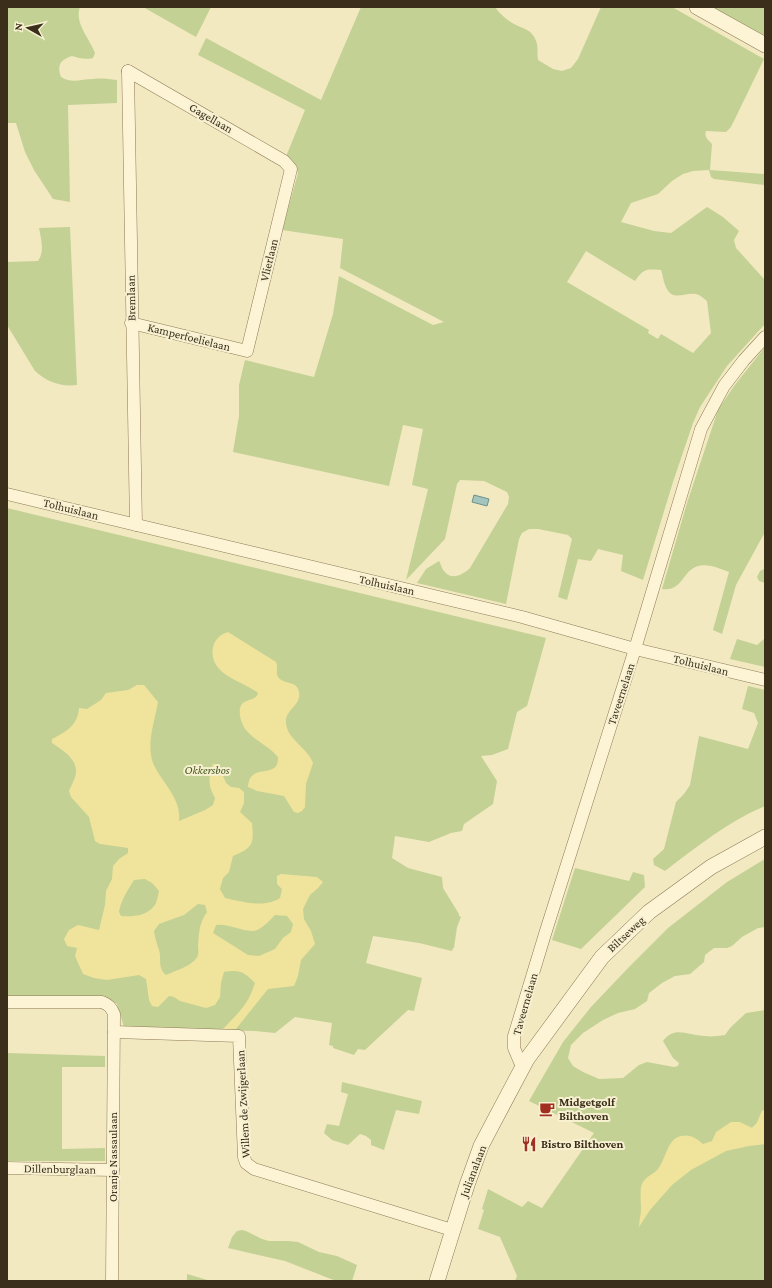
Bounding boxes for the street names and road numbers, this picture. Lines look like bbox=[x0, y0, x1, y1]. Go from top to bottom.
street label: Gagellaan bbox=[187, 100, 236, 136]
street label: Vlierlaan bbox=[257, 237, 281, 283]
street label: Bremlaan bbox=[124, 274, 138, 321]
street label: Kamperfoelielaan bbox=[146, 320, 232, 354]
street label: Tolhuislaan bbox=[42, 495, 101, 523]
street label: Tolhuislaan bbox=[358, 572, 417, 598]
street label: Tolhuislaan bbox=[672, 651, 731, 679]
street label: Taveernelaan bbox=[604, 661, 638, 727]
street label: Biltseweg bbox=[604, 913, 648, 955]
street label: Taveernelaan bbox=[509, 971, 541, 1037]
street label: Willem de Zwijgerlaan bbox=[233, 1049, 253, 1158]
street label: Oranje Nassaulaan bbox=[106, 1111, 120, 1202]
street label: Julianalaan bbox=[456, 1143, 490, 1200]
street label: Dillenburglaan bbox=[24, 1161, 97, 1177]

